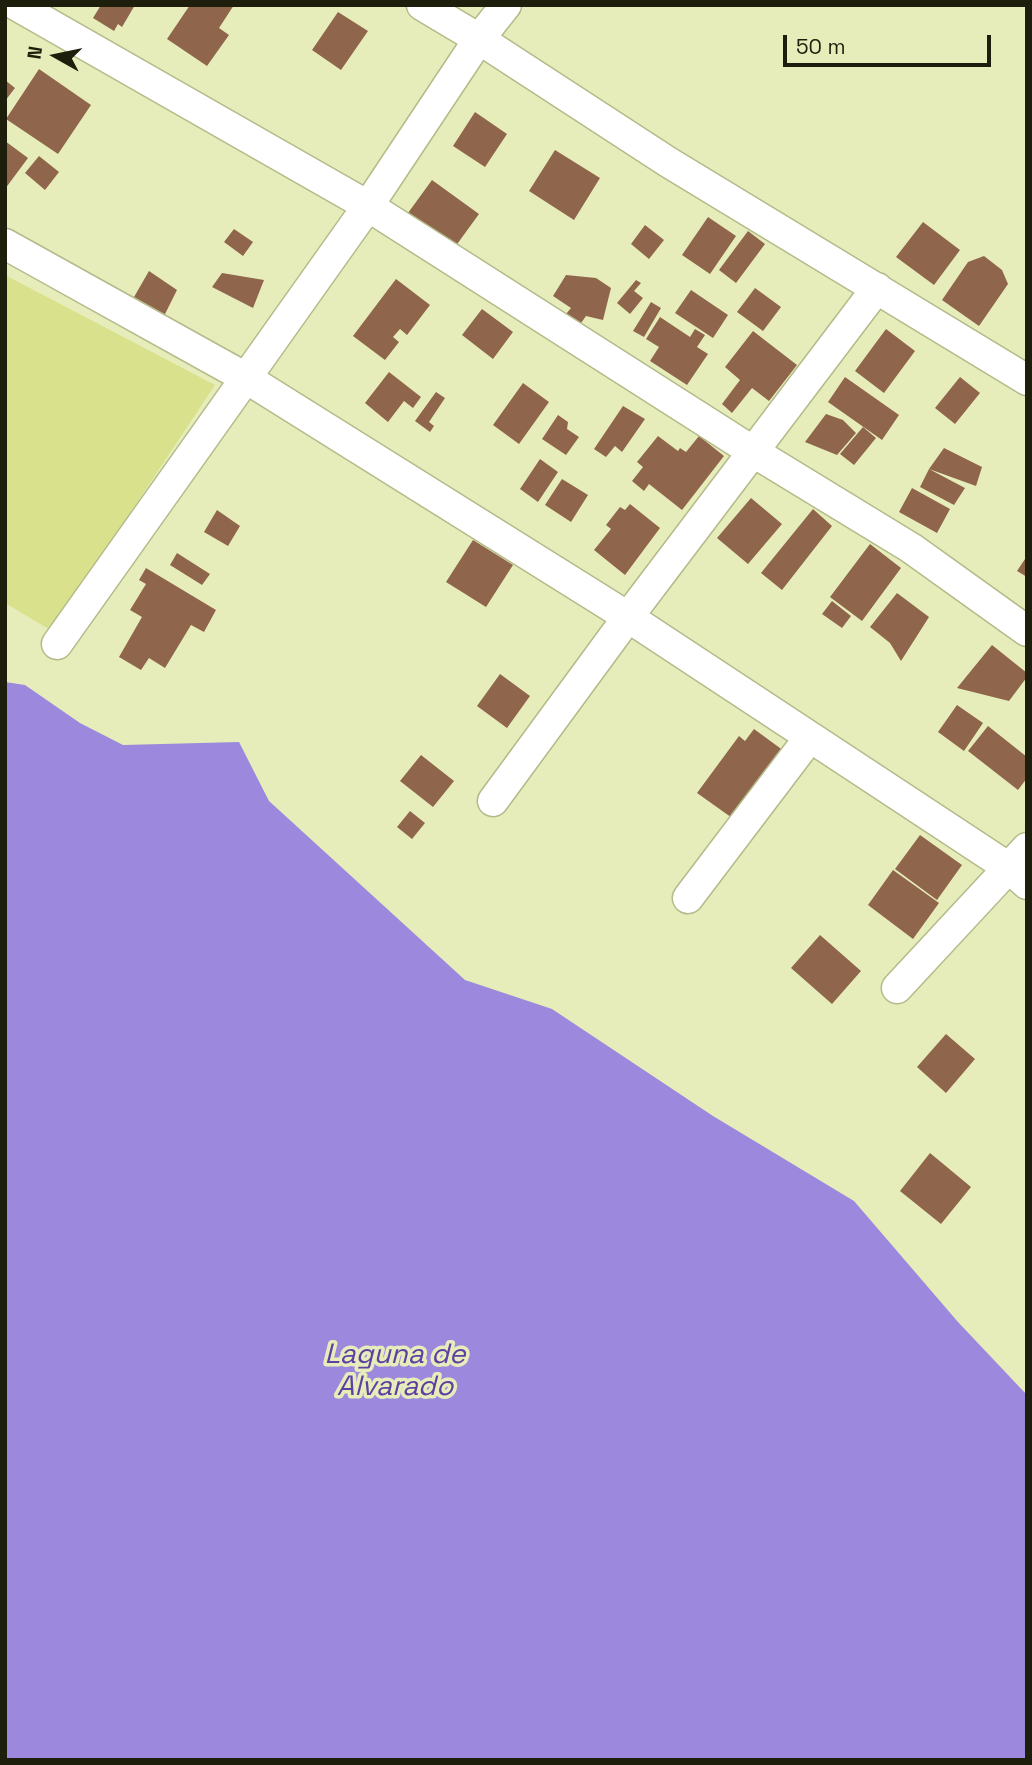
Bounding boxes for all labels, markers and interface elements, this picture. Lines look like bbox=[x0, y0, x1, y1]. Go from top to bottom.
north arrow bbox=[21, 21, 91, 91]
scale bar bbox=[787, 21, 995, 65]
text: 50 m bbox=[796, 33, 846, 60]
text: N bbox=[21, 44, 48, 61]
water label: Laguna de Alvarado bbox=[324, 1338, 466, 1404]

